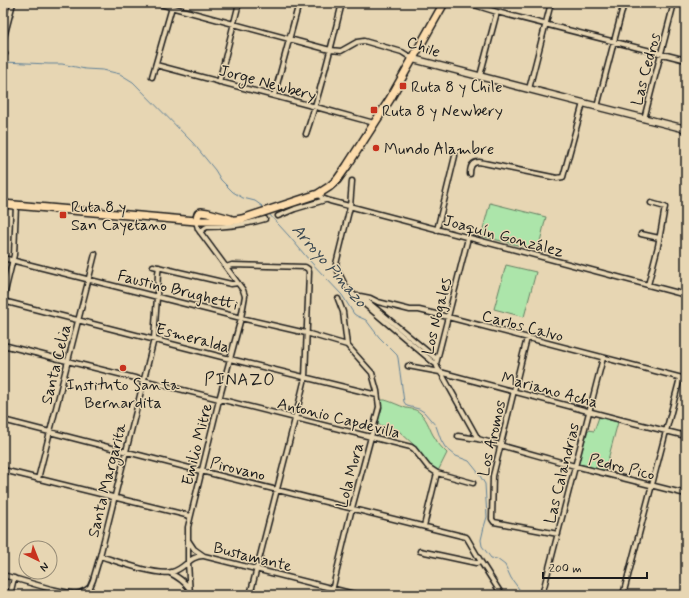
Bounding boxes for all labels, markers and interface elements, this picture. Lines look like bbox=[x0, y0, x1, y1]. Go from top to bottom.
street label: Las Cedros bbox=[627, 31, 666, 108]
street label: Chile bbox=[404, 32, 443, 63]
street label: Jorge Newbery bbox=[216, 60, 319, 108]
place label: Ruta 8 y Chile bbox=[411, 77, 503, 98]
marker: Ruta 8 y Chile bbox=[398, 81, 408, 91]
place label: Ruta 8 y Newbery bbox=[382, 101, 503, 122]
marker: Ruta 8 y Newbery bbox=[369, 105, 379, 115]
place label: Mundo Alambre bbox=[384, 139, 494, 160]
marker: Mundo Alambre bbox=[371, 143, 381, 153]
place label: Ruta 8 y San Cayetano bbox=[71, 197, 167, 236]
marker: Ruta 8 y San Cayetano bbox=[58, 210, 68, 220]
street label: Joaquín González bbox=[441, 210, 566, 263]
water label: Arroyo Pinazo bbox=[287, 219, 372, 313]
street label: Faustino Brughetti bbox=[115, 265, 240, 316]
street label: Los Nogales bbox=[418, 275, 457, 357]
street label: Carlos Calvo bbox=[479, 305, 566, 347]
street label: Esmeralda bbox=[153, 319, 232, 358]
street label: Santa Celia bbox=[36, 322, 77, 407]
marker: Instituto Santa Bernardita bbox=[118, 363, 128, 373]
street label: Mariano Acha bbox=[499, 367, 600, 413]
district label: PINAZO bbox=[204, 369, 276, 391]
place label: Instituto Santa Bernardita bbox=[66, 375, 180, 414]
street label: Antonio Capdevilla bbox=[275, 393, 402, 444]
street label: Los Aromos bbox=[473, 398, 511, 479]
street label: Emilio Mitre bbox=[177, 401, 218, 488]
street label: Santa Margarita bbox=[83, 421, 133, 540]
street label: Las Calandrias bbox=[540, 421, 585, 526]
street label: Lola Mora bbox=[332, 440, 369, 510]
street label: Pedro Pico bbox=[586, 449, 657, 486]
street label: Pirovano bbox=[208, 452, 267, 486]
street label: Bustamante bbox=[211, 538, 295, 577]
north arrow bbox=[18, 540, 58, 580]
scale bar bbox=[543, 554, 647, 580]
text: N bbox=[37, 559, 52, 574]
text: 200 m bbox=[549, 561, 582, 577]

